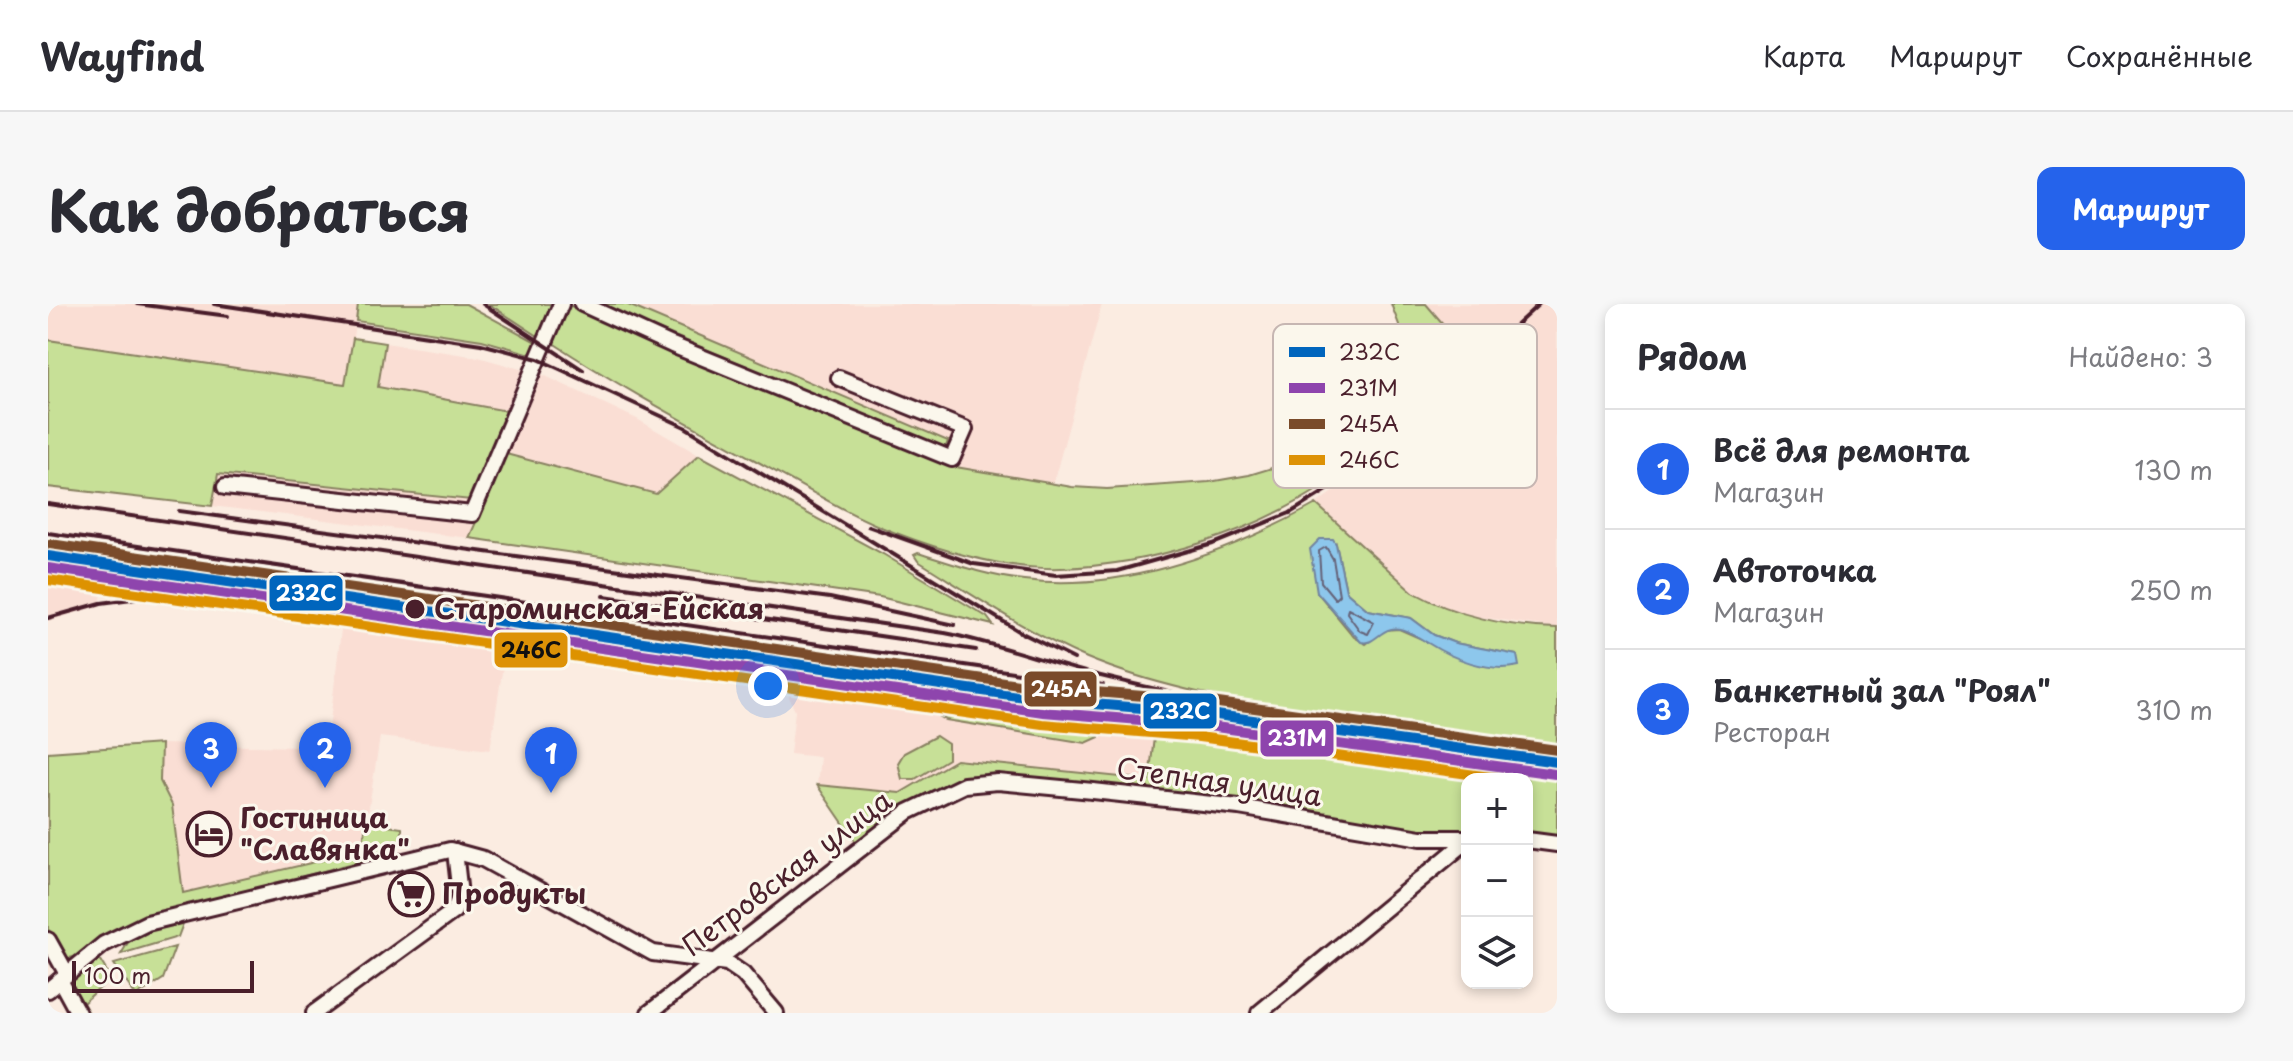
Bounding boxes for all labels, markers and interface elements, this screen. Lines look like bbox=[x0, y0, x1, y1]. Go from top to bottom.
text: Wayfind bbox=[40, 27, 204, 84]
text: Карта bbox=[1763, 34, 1845, 77]
text: Маршрут bbox=[1889, 34, 2022, 77]
text: Сохранённые bbox=[2066, 34, 2253, 77]
text: Как добраться bbox=[48, 166, 471, 251]
button: Маршрут bbox=[2037, 167, 2245, 250]
legend bbox=[1273, 324, 1537, 488]
text: Рядом bbox=[1637, 330, 1748, 382]
text: 232C bbox=[1339, 334, 1401, 367]
text: Найдено: 3 bbox=[2069, 337, 2213, 376]
text: 231М bbox=[1339, 370, 1398, 403]
text: 245А bbox=[1339, 406, 1399, 439]
text: Всё для ремонта bbox=[1713, 427, 1970, 472]
text: 246С bbox=[1339, 442, 1400, 475]
text: 1 bbox=[1657, 450, 1669, 489]
text: 130 m bbox=[2134, 450, 2213, 489]
text: Магазин bbox=[1713, 472, 1824, 511]
text: Автоточка bbox=[1713, 547, 1877, 592]
text: 2 bbox=[1654, 570, 1672, 609]
text: 250 m bbox=[2129, 570, 2213, 609]
line badge: 232C bbox=[268, 574, 344, 612]
text: 232C bbox=[275, 575, 337, 608]
place label: Староминская-Ейская bbox=[434, 586, 764, 629]
text: Магазин bbox=[1713, 592, 1824, 631]
marker: Староминская-Ейская bbox=[403, 597, 427, 621]
line badge: 246С bbox=[493, 631, 569, 669]
text: 246С bbox=[501, 632, 561, 665]
your location bbox=[748, 666, 788, 706]
text: Банкетный зал "Роял" bbox=[1713, 667, 2051, 712]
line badge: 245А bbox=[1023, 670, 1098, 708]
text: 245А bbox=[1031, 671, 1091, 704]
text: 3 bbox=[1654, 690, 1672, 729]
text: 310 m bbox=[2135, 690, 2213, 729]
line badge: 232C bbox=[1142, 692, 1218, 730]
text: 232C bbox=[1149, 693, 1211, 726]
text: Ресторан bbox=[1713, 712, 1831, 751]
line badge: 231М bbox=[1259, 719, 1335, 758]
text: 231М bbox=[1267, 720, 1327, 753]
pin: 3 bbox=[185, 722, 237, 788]
pin: 2 bbox=[299, 722, 351, 788]
pin: 1 bbox=[525, 727, 577, 793]
street label: Степная улица bbox=[1114, 745, 1325, 816]
map controls bbox=[1461, 773, 1533, 989]
button: + bbox=[1461, 773, 1533, 845]
street label: Петровская улица bbox=[672, 778, 901, 965]
place label: Гостиница "Славянка" bbox=[240, 795, 410, 870]
hotel icon: Гостиница "Славянка" bbox=[185, 810, 233, 858]
button: − bbox=[1461, 845, 1533, 917]
supermarket icon: Продукты bbox=[387, 870, 435, 918]
place label: Продукты bbox=[442, 871, 586, 914]
button: layers bbox=[1461, 917, 1533, 989]
scale bar bbox=[72, 957, 254, 993]
text: 100 m bbox=[84, 958, 151, 991]

